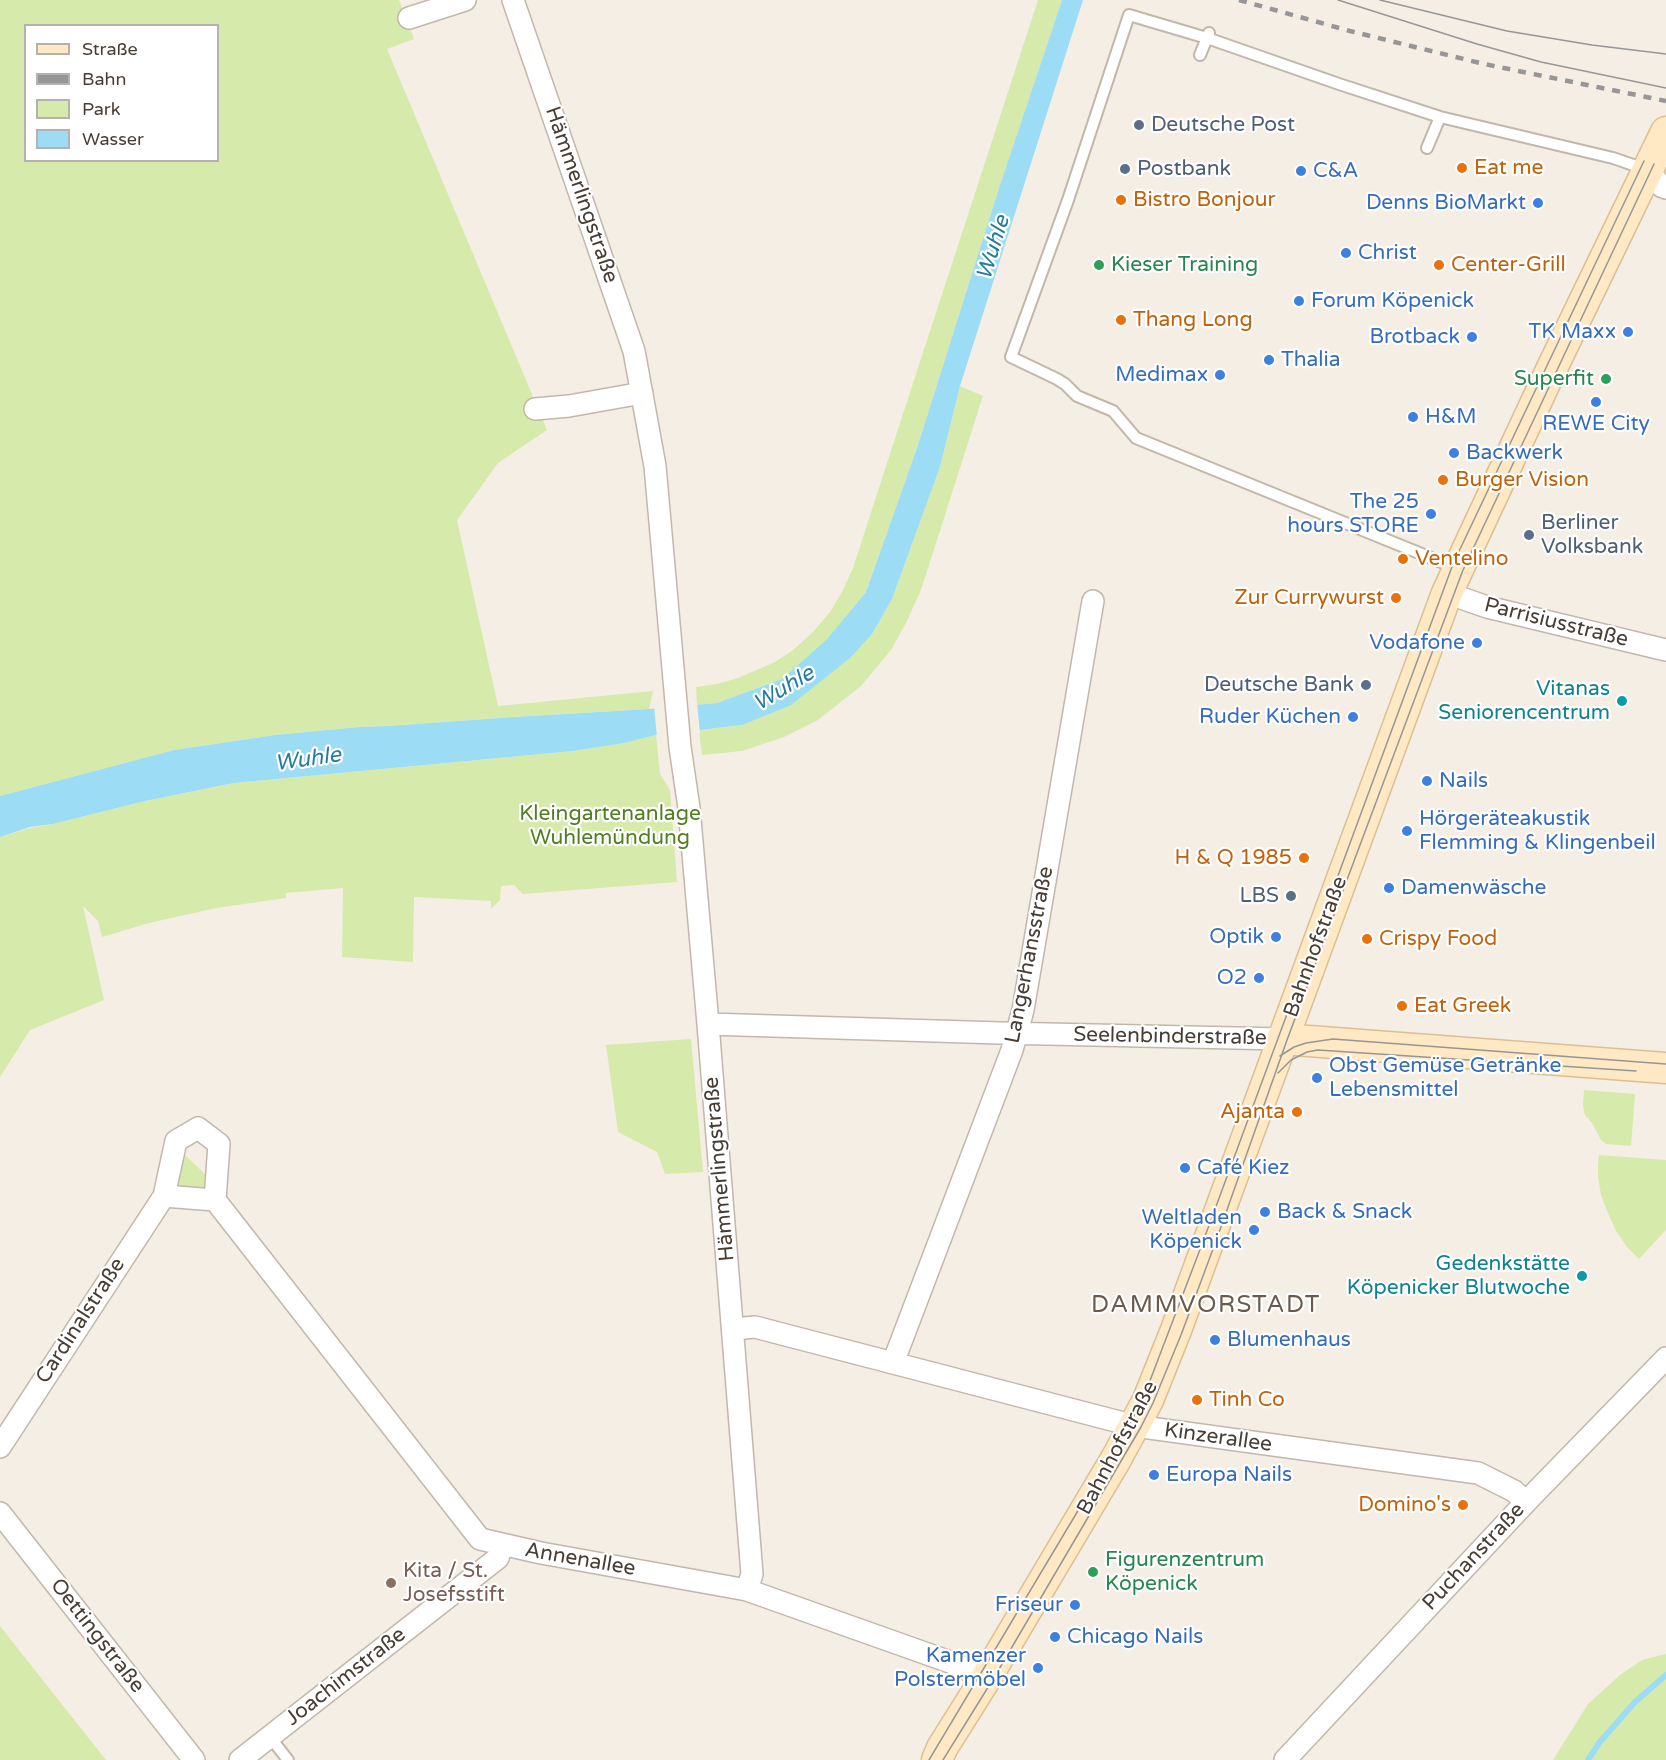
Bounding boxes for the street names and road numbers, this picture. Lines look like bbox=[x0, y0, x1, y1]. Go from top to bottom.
street label: Hämmerlingstraße bbox=[539, 103, 623, 287]
street label: Parrisiusstraße bbox=[1481, 593, 1631, 653]
street label: Langerhansstraße bbox=[1000, 864, 1060, 1046]
street label: Bahnhofstraße bbox=[1279, 873, 1353, 1021]
street label: Seelenbinderstraße bbox=[1073, 1023, 1267, 1051]
street label: Hämmerlingstraße bbox=[699, 1076, 741, 1262]
street label: Cardinalstraße bbox=[31, 1253, 131, 1389]
street label: Bahnhofstraße bbox=[1072, 1377, 1164, 1519]
street label: Kinzerallee bbox=[1163, 1418, 1273, 1458]
street label: Puchanstraße bbox=[1418, 1498, 1530, 1616]
street label: Annenallee bbox=[523, 1538, 637, 1582]
street label: Oettingstraße bbox=[44, 1574, 150, 1698]
street label: Joachimstraße bbox=[281, 1622, 411, 1732]

